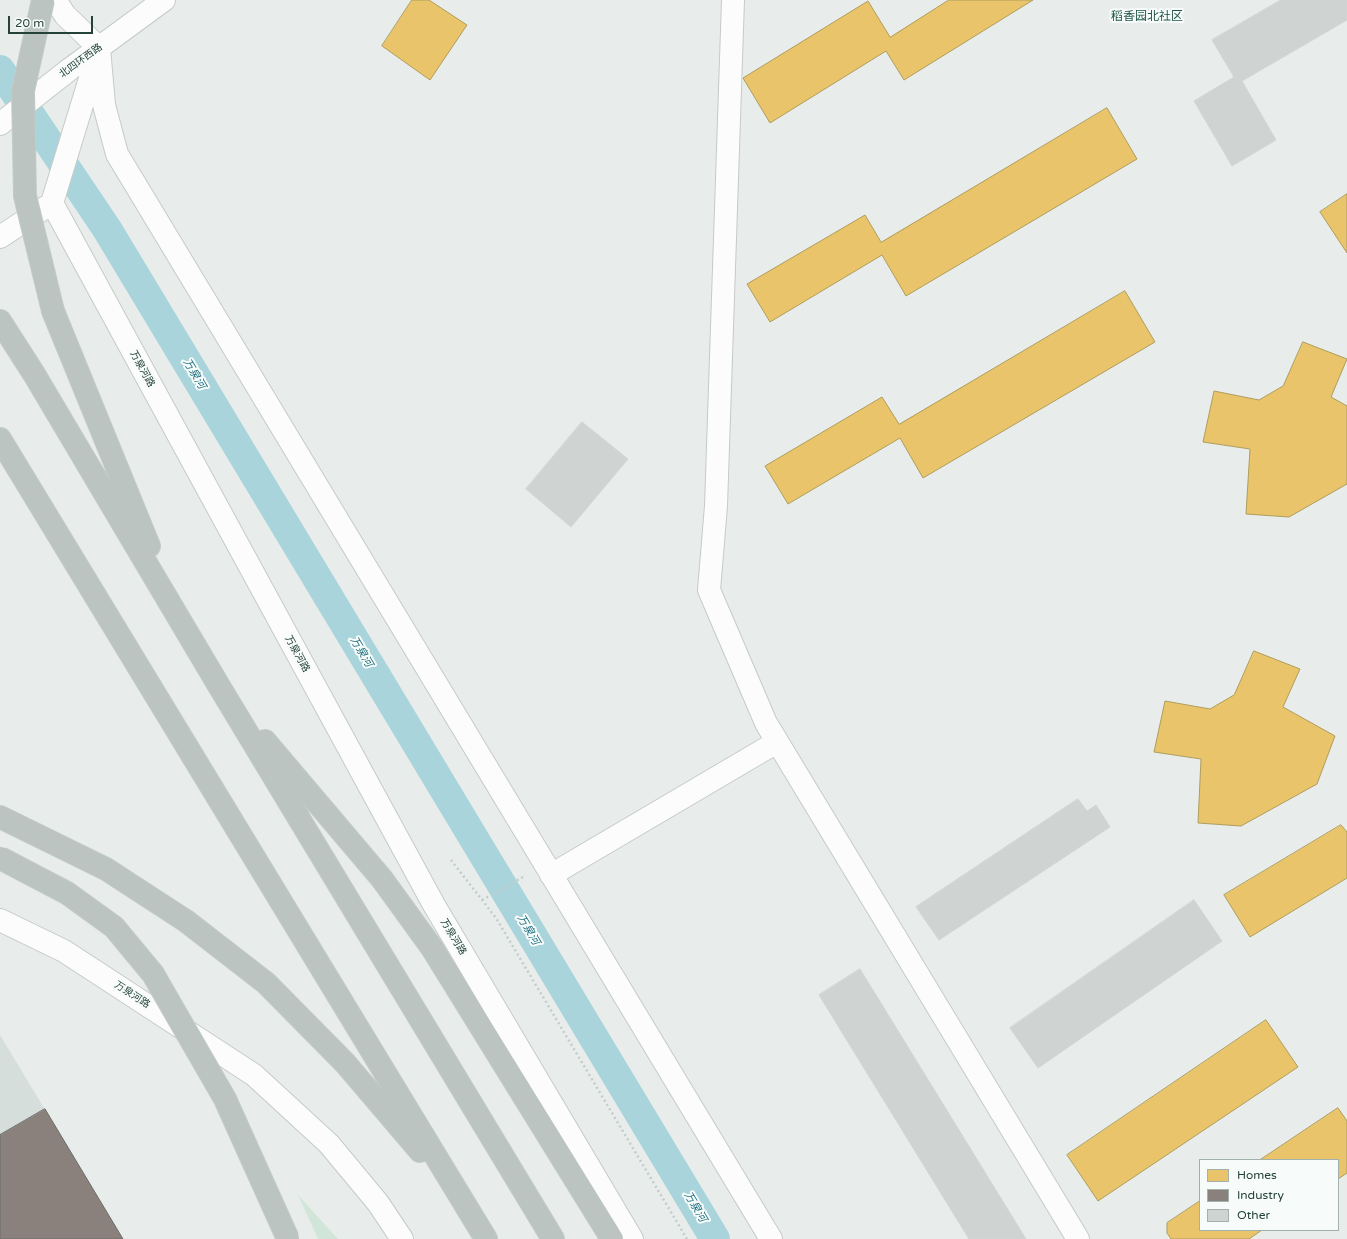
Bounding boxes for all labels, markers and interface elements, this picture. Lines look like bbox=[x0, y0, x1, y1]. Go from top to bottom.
scale bar bbox=[10, 8, 95, 34]
district label: 稻香园北社区 bbox=[1111, 10, 1183, 24]
text: 20 m bbox=[15, 16, 44, 30]
street label: 北四环西路 bbox=[57, 41, 105, 81]
street label: 万泉河路 bbox=[127, 349, 157, 389]
water label: 万泉河 bbox=[180, 356, 208, 392]
street label: 万泉河路 bbox=[282, 634, 312, 674]
water label: 万泉河 bbox=[347, 634, 375, 670]
water label: 万泉河 bbox=[514, 912, 542, 948]
street label: 万泉河路 bbox=[438, 917, 468, 957]
street label: 万泉河路 bbox=[112, 979, 152, 1011]
legend bbox=[1199, 1159, 1339, 1231]
text: Homes bbox=[1237, 1168, 1277, 1182]
text: Industry bbox=[1237, 1188, 1284, 1202]
water label: 万泉河 bbox=[681, 1189, 709, 1225]
text: Other bbox=[1237, 1208, 1270, 1222]

